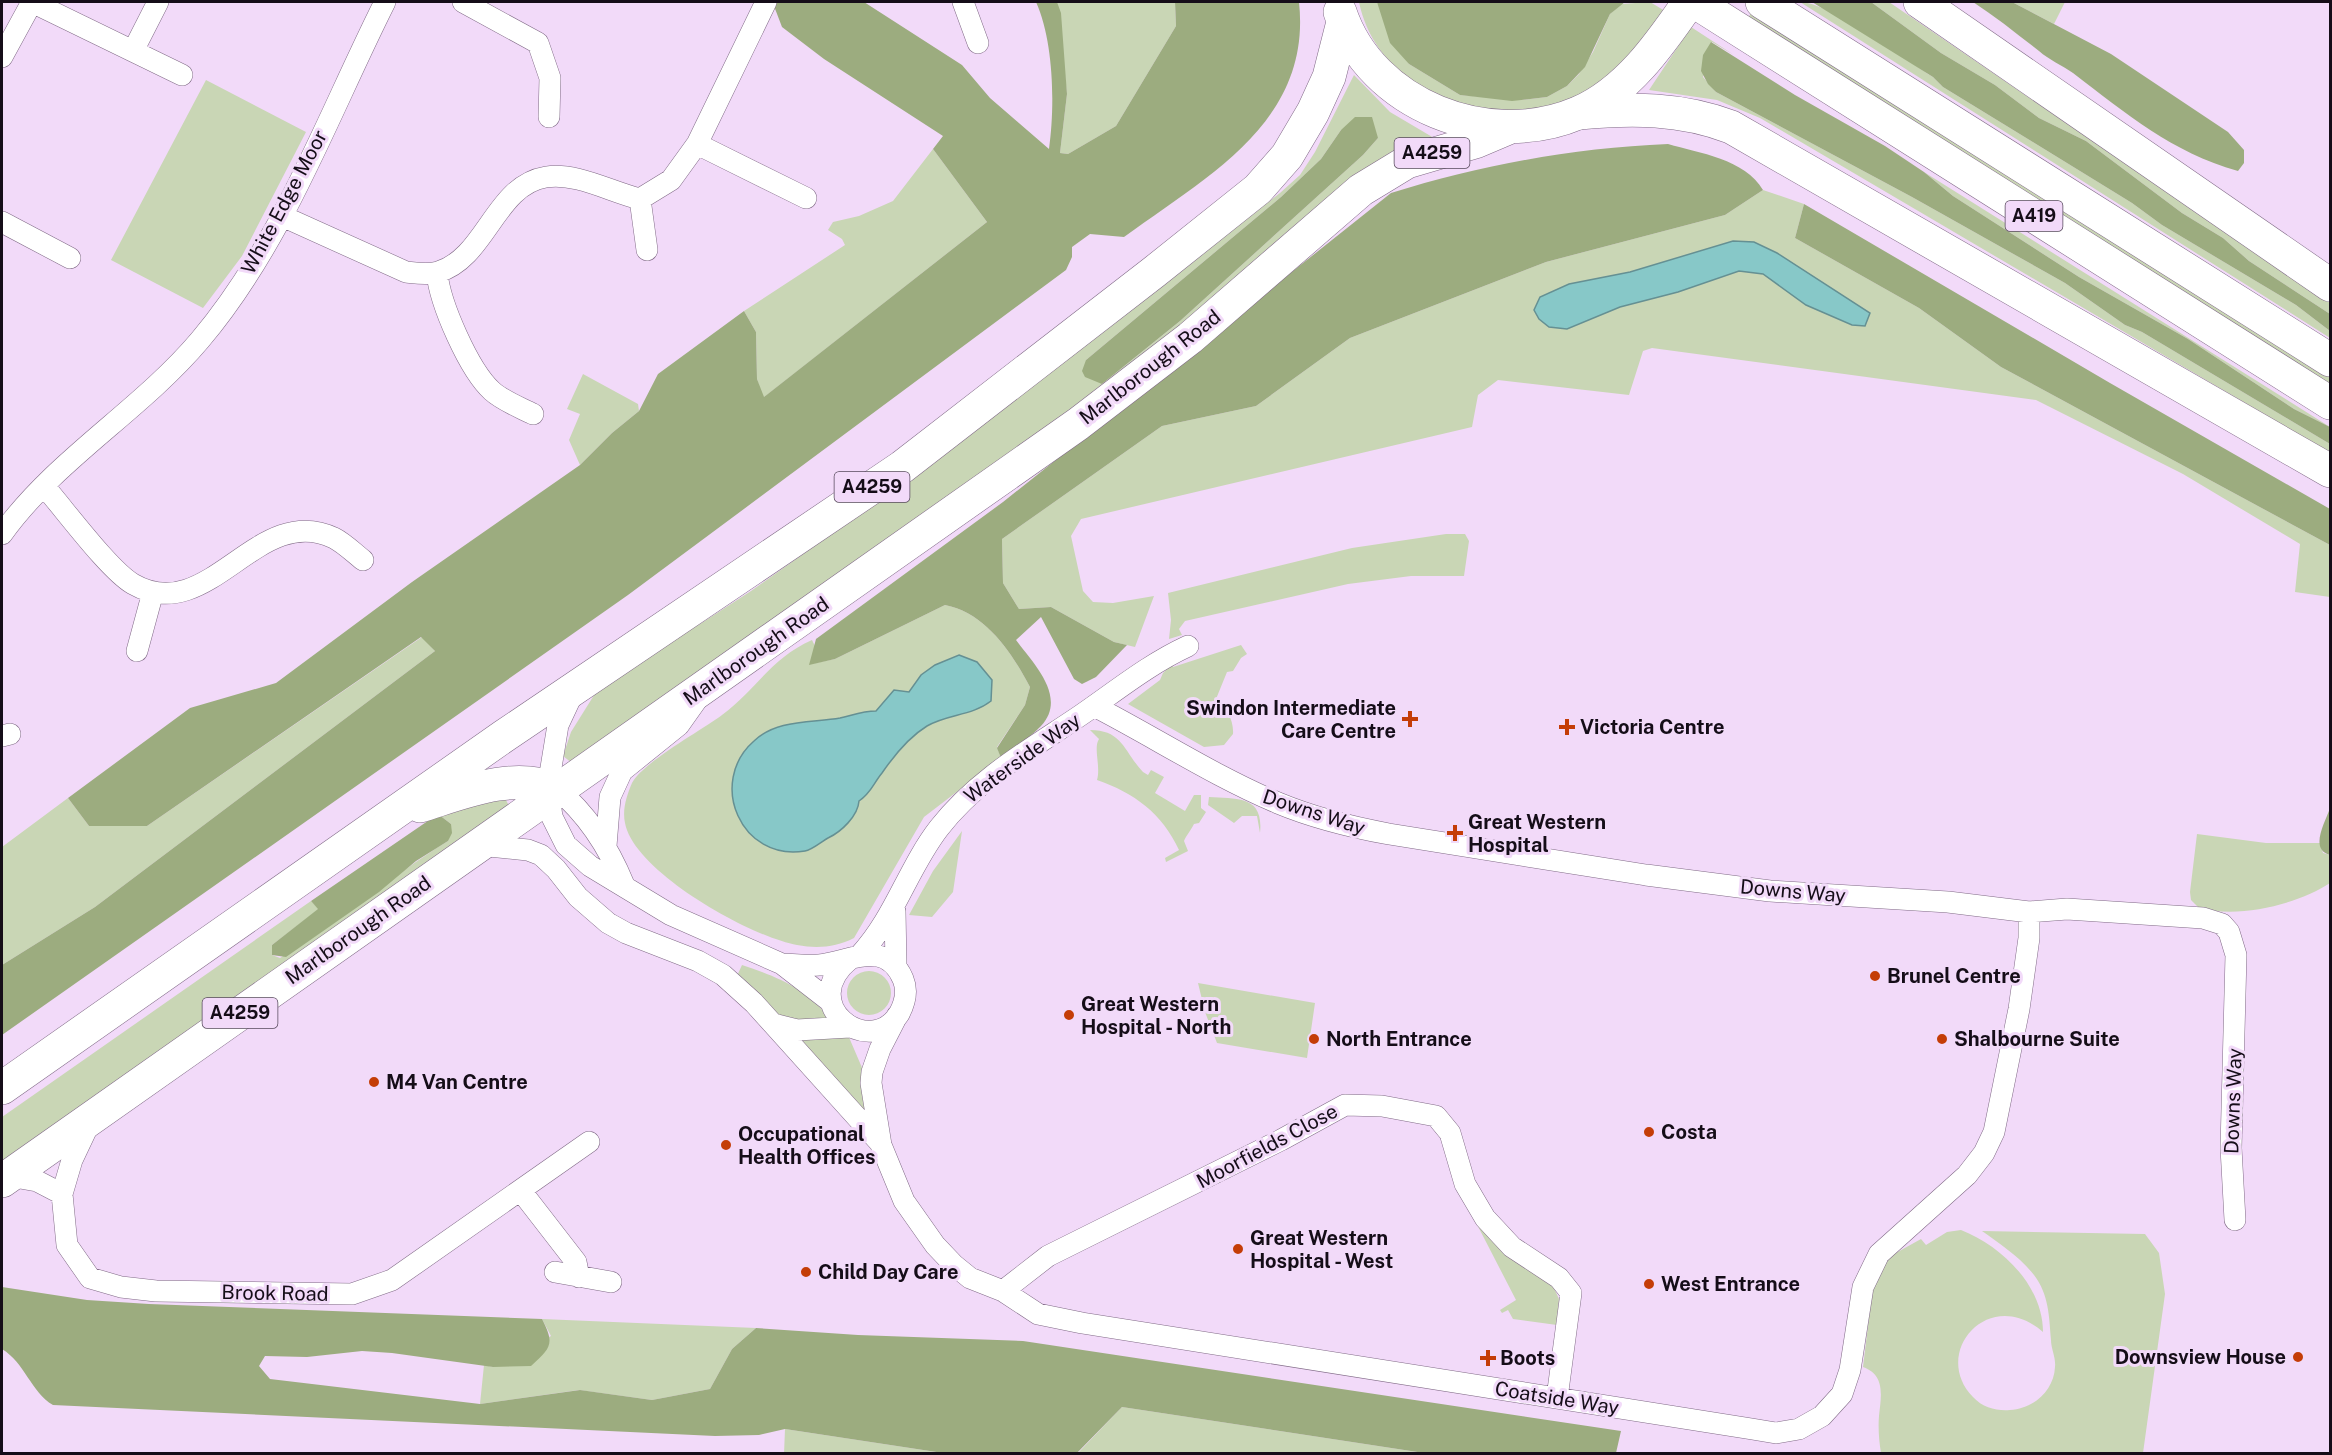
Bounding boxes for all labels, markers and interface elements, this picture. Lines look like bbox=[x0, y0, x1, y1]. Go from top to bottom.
street label: White Edge Moor bbox=[236, 126, 332, 278]
road number: A4259 bbox=[1394, 138, 1470, 168]
road number: A419 bbox=[2006, 201, 2062, 231]
street label: Marlborough Road bbox=[1075, 304, 1225, 430]
road number: A4259 bbox=[834, 472, 910, 502]
street label: Marlborough Road bbox=[678, 592, 834, 710]
place label: Swindon Intermediate Care Centre bbox=[1186, 696, 1396, 743]
street label: Waterside Way bbox=[959, 708, 1085, 808]
marker: Swindon Intermediate Care Centre bbox=[1401, 710, 1419, 728]
place label: Victoria Centre bbox=[1580, 715, 1724, 739]
marker: Victoria Centre bbox=[1558, 718, 1576, 736]
street label: Downs Way bbox=[1260, 784, 1368, 840]
place label: Great Western Hospital bbox=[1468, 810, 1606, 857]
marker: Great Western Hospital bbox=[1446, 824, 1464, 842]
street label: Marlborough Road bbox=[280, 871, 436, 989]
street label: Downs Way bbox=[1739, 874, 1847, 908]
place label: Brunel Centre bbox=[1887, 964, 2021, 988]
marker: Brunel Centre bbox=[1868, 969, 1882, 983]
place label: Great Western Hospital - North bbox=[1081, 992, 1231, 1039]
road number: A4259 bbox=[202, 998, 278, 1028]
marker: Great Western Hospital - North bbox=[1062, 1008, 1076, 1022]
place label: North Entrance bbox=[1326, 1027, 1472, 1051]
place label: Shalbourne Suite bbox=[1954, 1027, 2120, 1051]
marker: North Entrance bbox=[1307, 1032, 1321, 1046]
marker: Shalbourne Suite bbox=[1935, 1032, 1949, 1046]
street label: Downs Way bbox=[2219, 1047, 2247, 1154]
place label: M4 Van Centre bbox=[386, 1070, 528, 1094]
marker: M4 Van Centre bbox=[367, 1075, 381, 1089]
street label: Moorfields Close bbox=[1192, 1099, 1342, 1193]
place label: Costa bbox=[1661, 1120, 1717, 1144]
place label: Occupational Health Offices bbox=[738, 1122, 876, 1169]
marker: Costa bbox=[1642, 1125, 1656, 1139]
marker: Occupational Health Offices bbox=[719, 1138, 733, 1152]
place label: Great Western Hospital - West bbox=[1250, 1226, 1393, 1273]
marker: Great Western Hospital - West bbox=[1231, 1242, 1245, 1256]
place label: Child Day Care bbox=[818, 1260, 958, 1284]
marker: Child Day Care bbox=[799, 1265, 813, 1279]
place label: West Entrance bbox=[1661, 1272, 1800, 1296]
marker: West Entrance bbox=[1642, 1277, 1656, 1291]
street label: Brook Road bbox=[221, 1280, 329, 1306]
place label: Downsview House bbox=[2115, 1345, 2286, 1369]
place label: Boots bbox=[1500, 1346, 1555, 1370]
marker: Downsview House bbox=[2291, 1350, 2305, 1364]
marker: Boots bbox=[1481, 1351, 1495, 1365]
street label: Coatside Way bbox=[1493, 1376, 1621, 1420]

